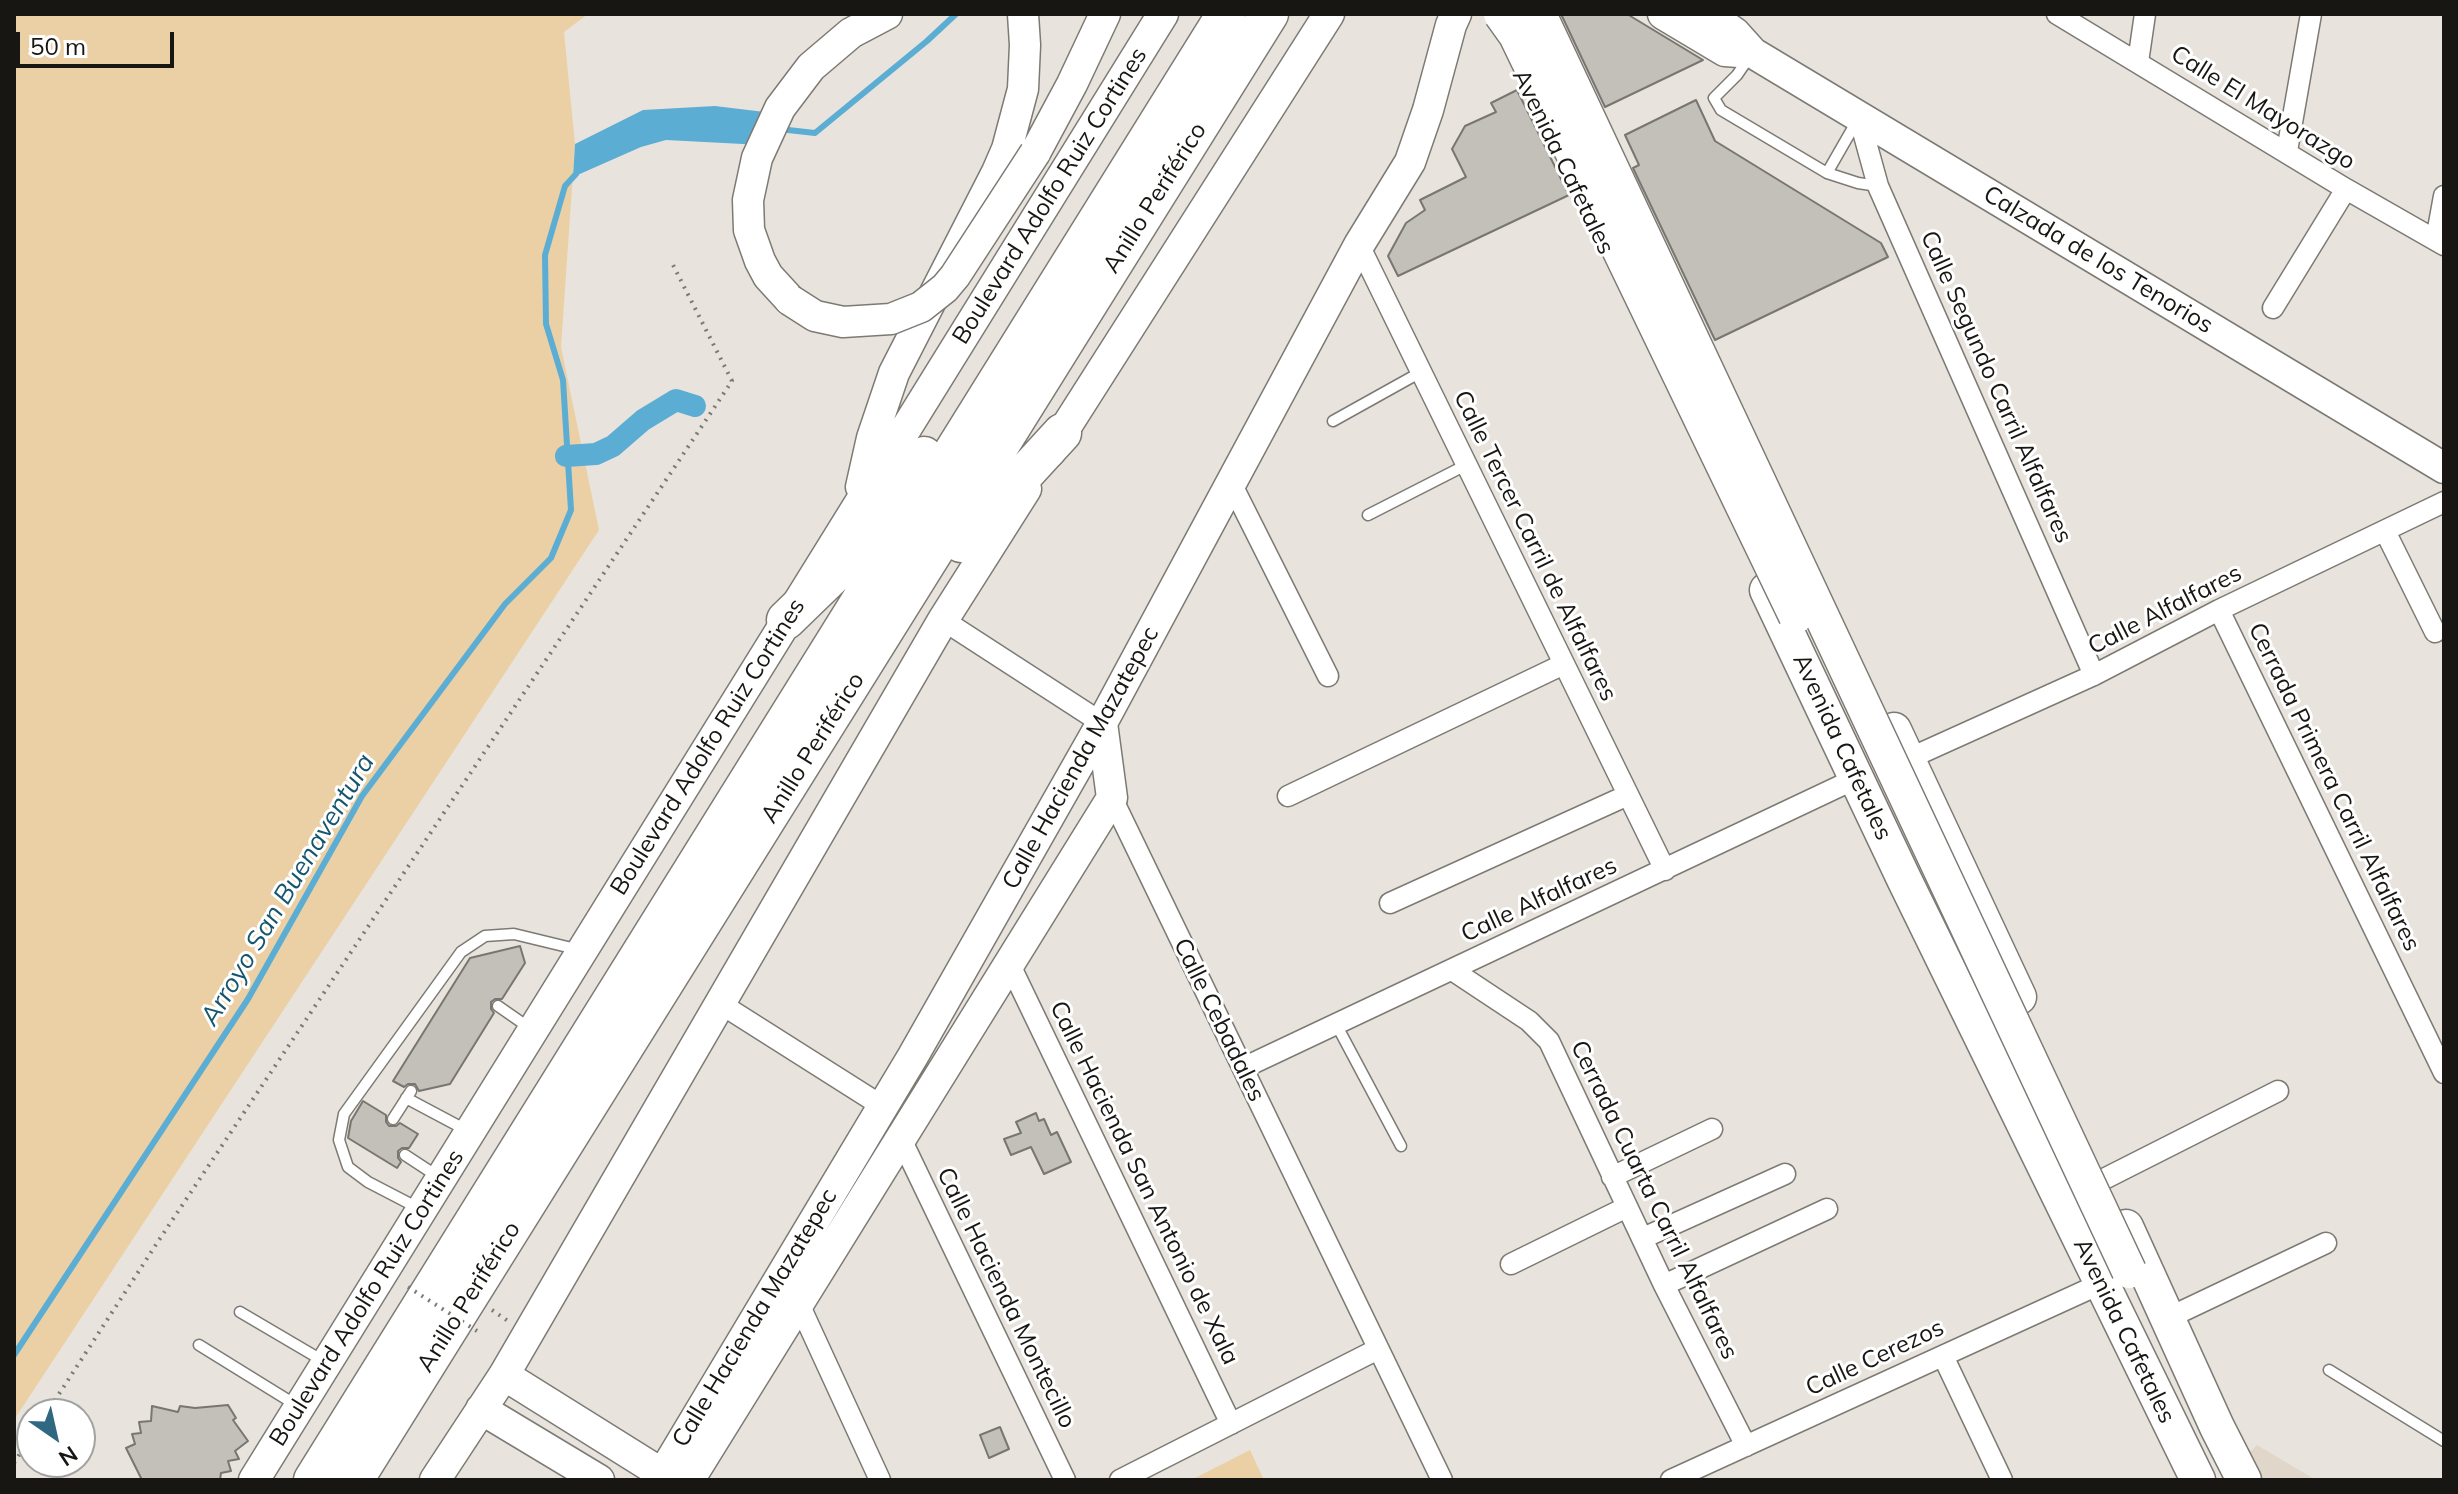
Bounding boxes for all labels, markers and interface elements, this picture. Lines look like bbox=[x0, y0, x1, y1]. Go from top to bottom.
scale bar bbox=[20, 16, 178, 66]
text: 50 m bbox=[30, 31, 86, 61]
street label: Calle El Mayorazgo bbox=[2166, 40, 2360, 176]
street label: Boulevard Adolfo Ruiz Cortines bbox=[947, 42, 1153, 350]
street label: Avenida Cafetales bbox=[1506, 65, 1620, 259]
street label: Anillo Periférico bbox=[1097, 117, 1213, 279]
street label: Calzada de los Tenorios bbox=[1978, 180, 2218, 340]
street label: Calle Segundo Carril Alfalfares bbox=[1914, 226, 2078, 548]
street label: Calle Tercer Carril de Alfalfares bbox=[1447, 386, 1623, 706]
street label: Calle Alfalfares bbox=[2083, 559, 2247, 661]
street label: Boulevard Adolfo Ruiz Cortines bbox=[605, 593, 811, 901]
street label: Cerrada Primera Carril Alfalfares bbox=[2242, 618, 2426, 956]
street label: Calle Hacienda Mazatepec bbox=[997, 622, 1165, 894]
street label: Avenida Cafetales bbox=[1786, 649, 1898, 845]
street label: Anillo Periférico bbox=[755, 667, 871, 829]
water label: Arroyo San Buenaventura bbox=[195, 749, 381, 1031]
street label: Calle Alfalfares bbox=[1457, 851, 1621, 949]
street label: Calle Cebadales bbox=[1167, 934, 1271, 1106]
street label: Calle Hacienda San Antonio de Xala bbox=[1043, 997, 1245, 1369]
street label: Cerrada Cuarta Carril Alfalfares bbox=[1564, 1036, 1744, 1364]
street label: Boulevard Adolfo Ruiz Cortines bbox=[264, 1144, 470, 1452]
street label: Calle Hacienda Montecillo bbox=[930, 1163, 1082, 1433]
street label: Calle Hacienda Mazatepec bbox=[666, 1184, 844, 1452]
street label: Anillo Periférico bbox=[411, 1216, 527, 1378]
street label: Avenida Cafetales bbox=[2067, 1234, 2181, 1428]
street label: Calle Cerezos bbox=[1801, 1313, 1949, 1403]
north arrow bbox=[16, 1398, 96, 1478]
text: N bbox=[54, 1440, 83, 1472]

